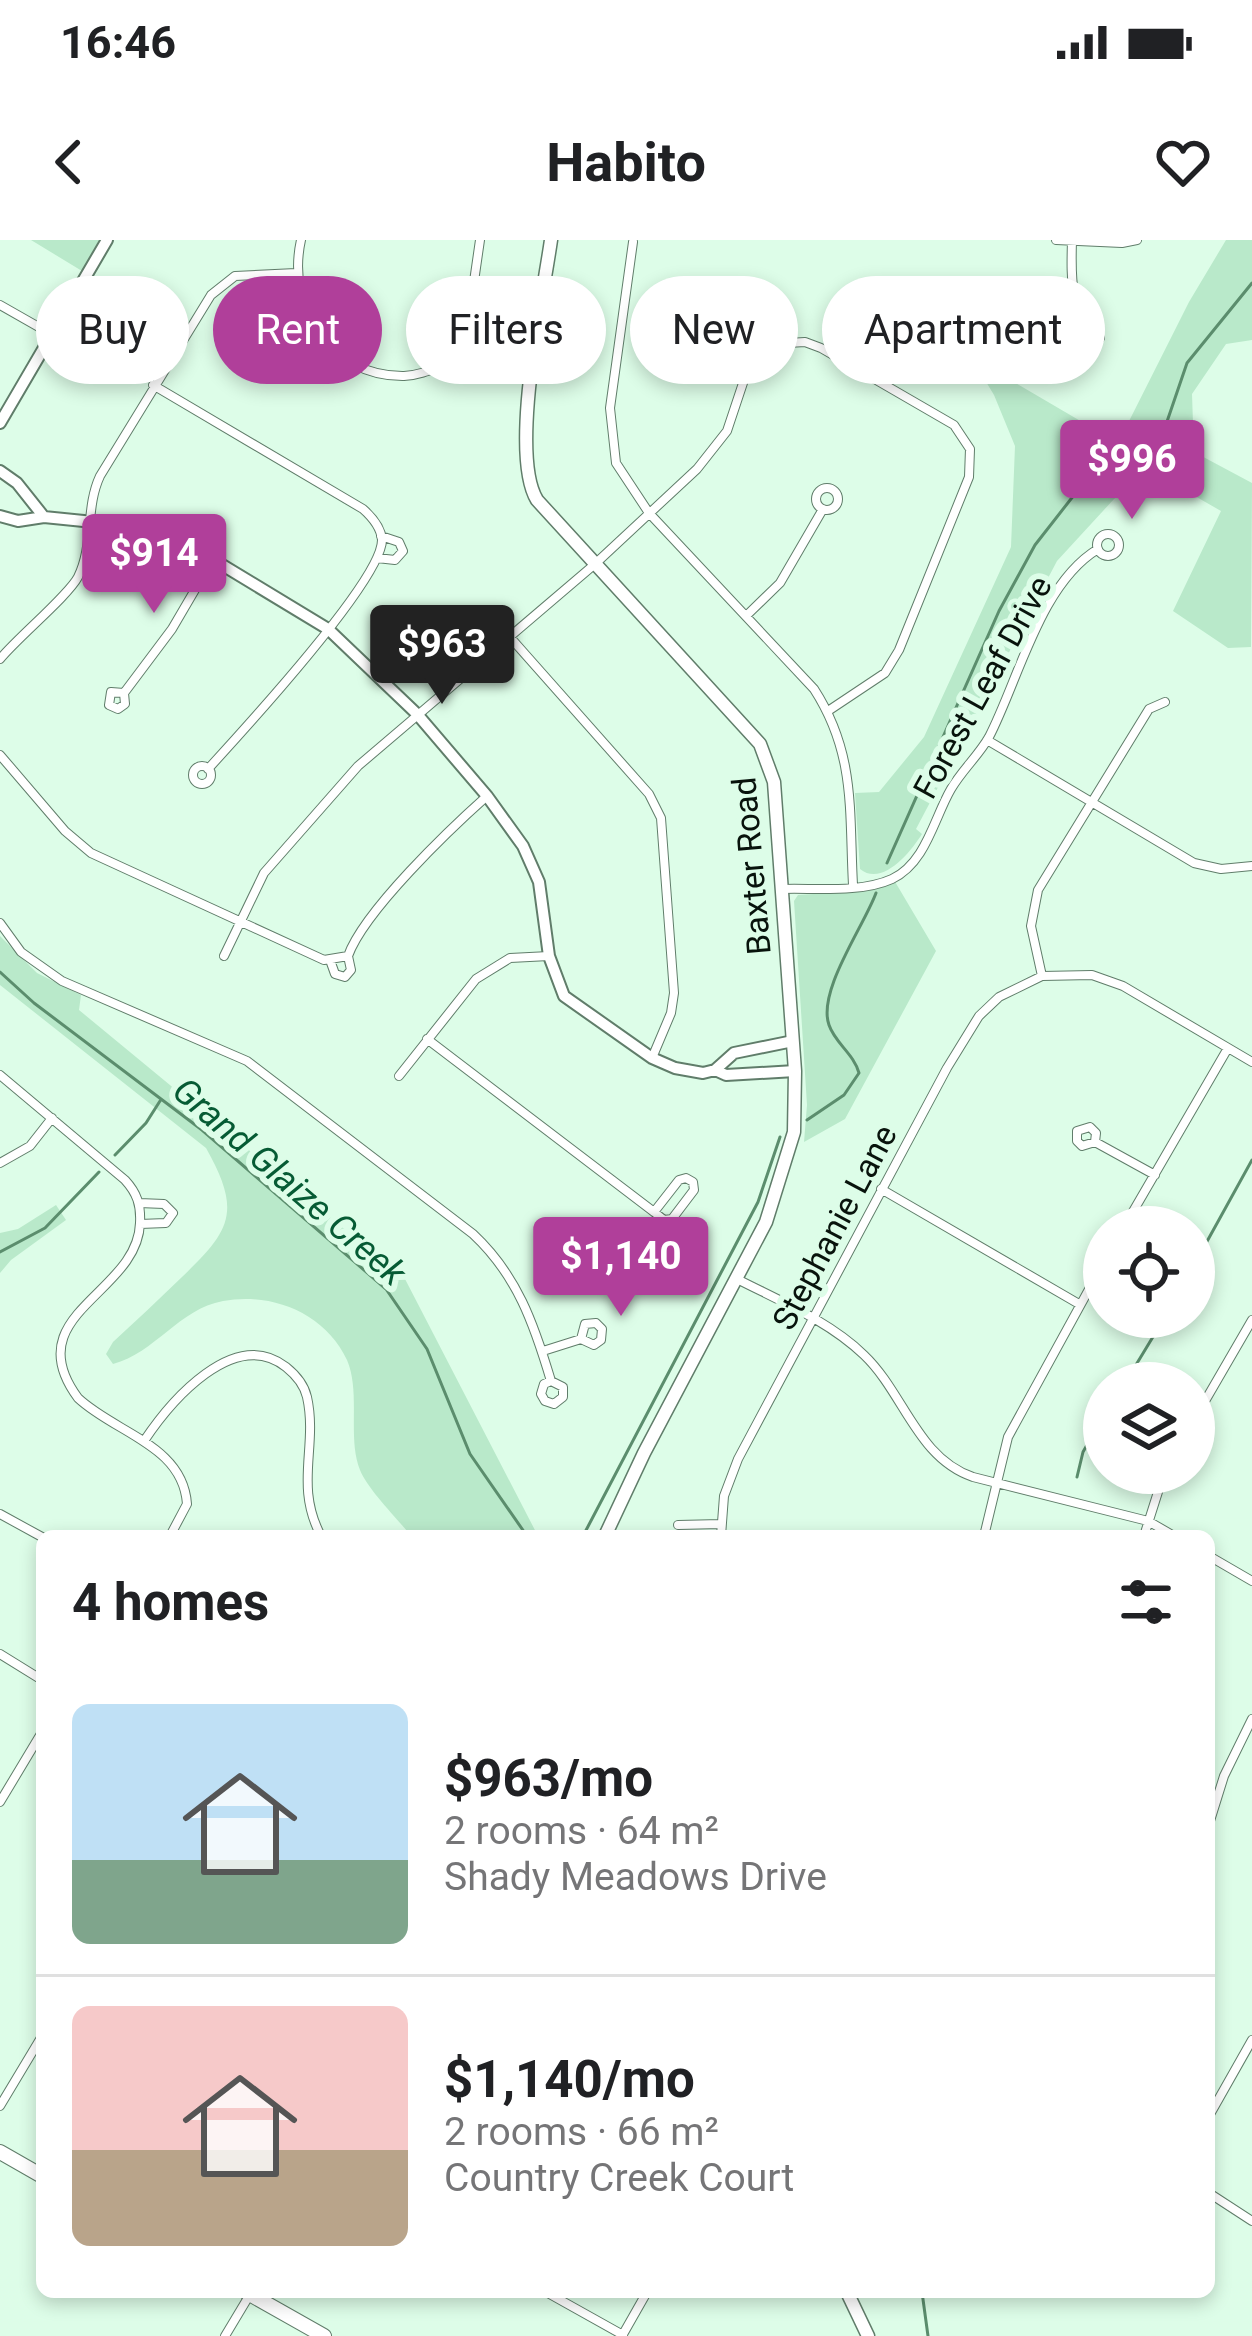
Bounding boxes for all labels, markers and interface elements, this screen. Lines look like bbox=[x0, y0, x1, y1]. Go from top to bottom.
text: 16:46 bbox=[60, 16, 176, 69]
icon: back bbox=[36, 129, 102, 195]
icon: heart bbox=[1150, 129, 1216, 195]
text: Habito bbox=[546, 131, 706, 194]
chip: Buy bbox=[36, 276, 189, 384]
chip: Rent bbox=[213, 276, 382, 384]
chip: Filters bbox=[406, 276, 606, 384]
chip: New bbox=[630, 276, 798, 384]
chip: Apartment bbox=[822, 276, 1105, 384]
pin: $996 bbox=[1061, 420, 1203, 522]
text: $996 bbox=[1087, 436, 1177, 482]
pin: $914 bbox=[83, 514, 225, 616]
text: $914 bbox=[109, 530, 199, 576]
street label: Forest Leaf Drive bbox=[905, 569, 1060, 805]
pin: $963 bbox=[371, 605, 513, 707]
text: $963 bbox=[397, 621, 487, 667]
street label: Baxter Road bbox=[724, 775, 779, 956]
water label: Grand Glaize Creek bbox=[164, 1069, 415, 1295]
street label: Stephanie Lane bbox=[764, 1118, 905, 1336]
map controls bbox=[1083, 1206, 1215, 1494]
button: locate bbox=[1083, 1206, 1215, 1338]
pin: $1,140 bbox=[523, 1217, 719, 1319]
text: $1,140 bbox=[560, 1233, 682, 1279]
button: layers bbox=[1083, 1362, 1215, 1494]
icon: filters bbox=[1113, 1569, 1179, 1635]
text: 4 homes bbox=[72, 1573, 269, 1632]
text: $963/mo bbox=[444, 1749, 653, 1808]
icon: home bbox=[168, 1752, 312, 1896]
text: 2 rooms · 64 m² bbox=[444, 1808, 719, 1854]
text: Shady Meadows Drive bbox=[444, 1854, 827, 1900]
text: $1,140/mo bbox=[444, 2050, 695, 2109]
icon: home bbox=[168, 2054, 312, 2198]
text: 2 rooms · 66 m² bbox=[444, 2109, 719, 2155]
text: Country Creek Court bbox=[444, 2155, 794, 2201]

